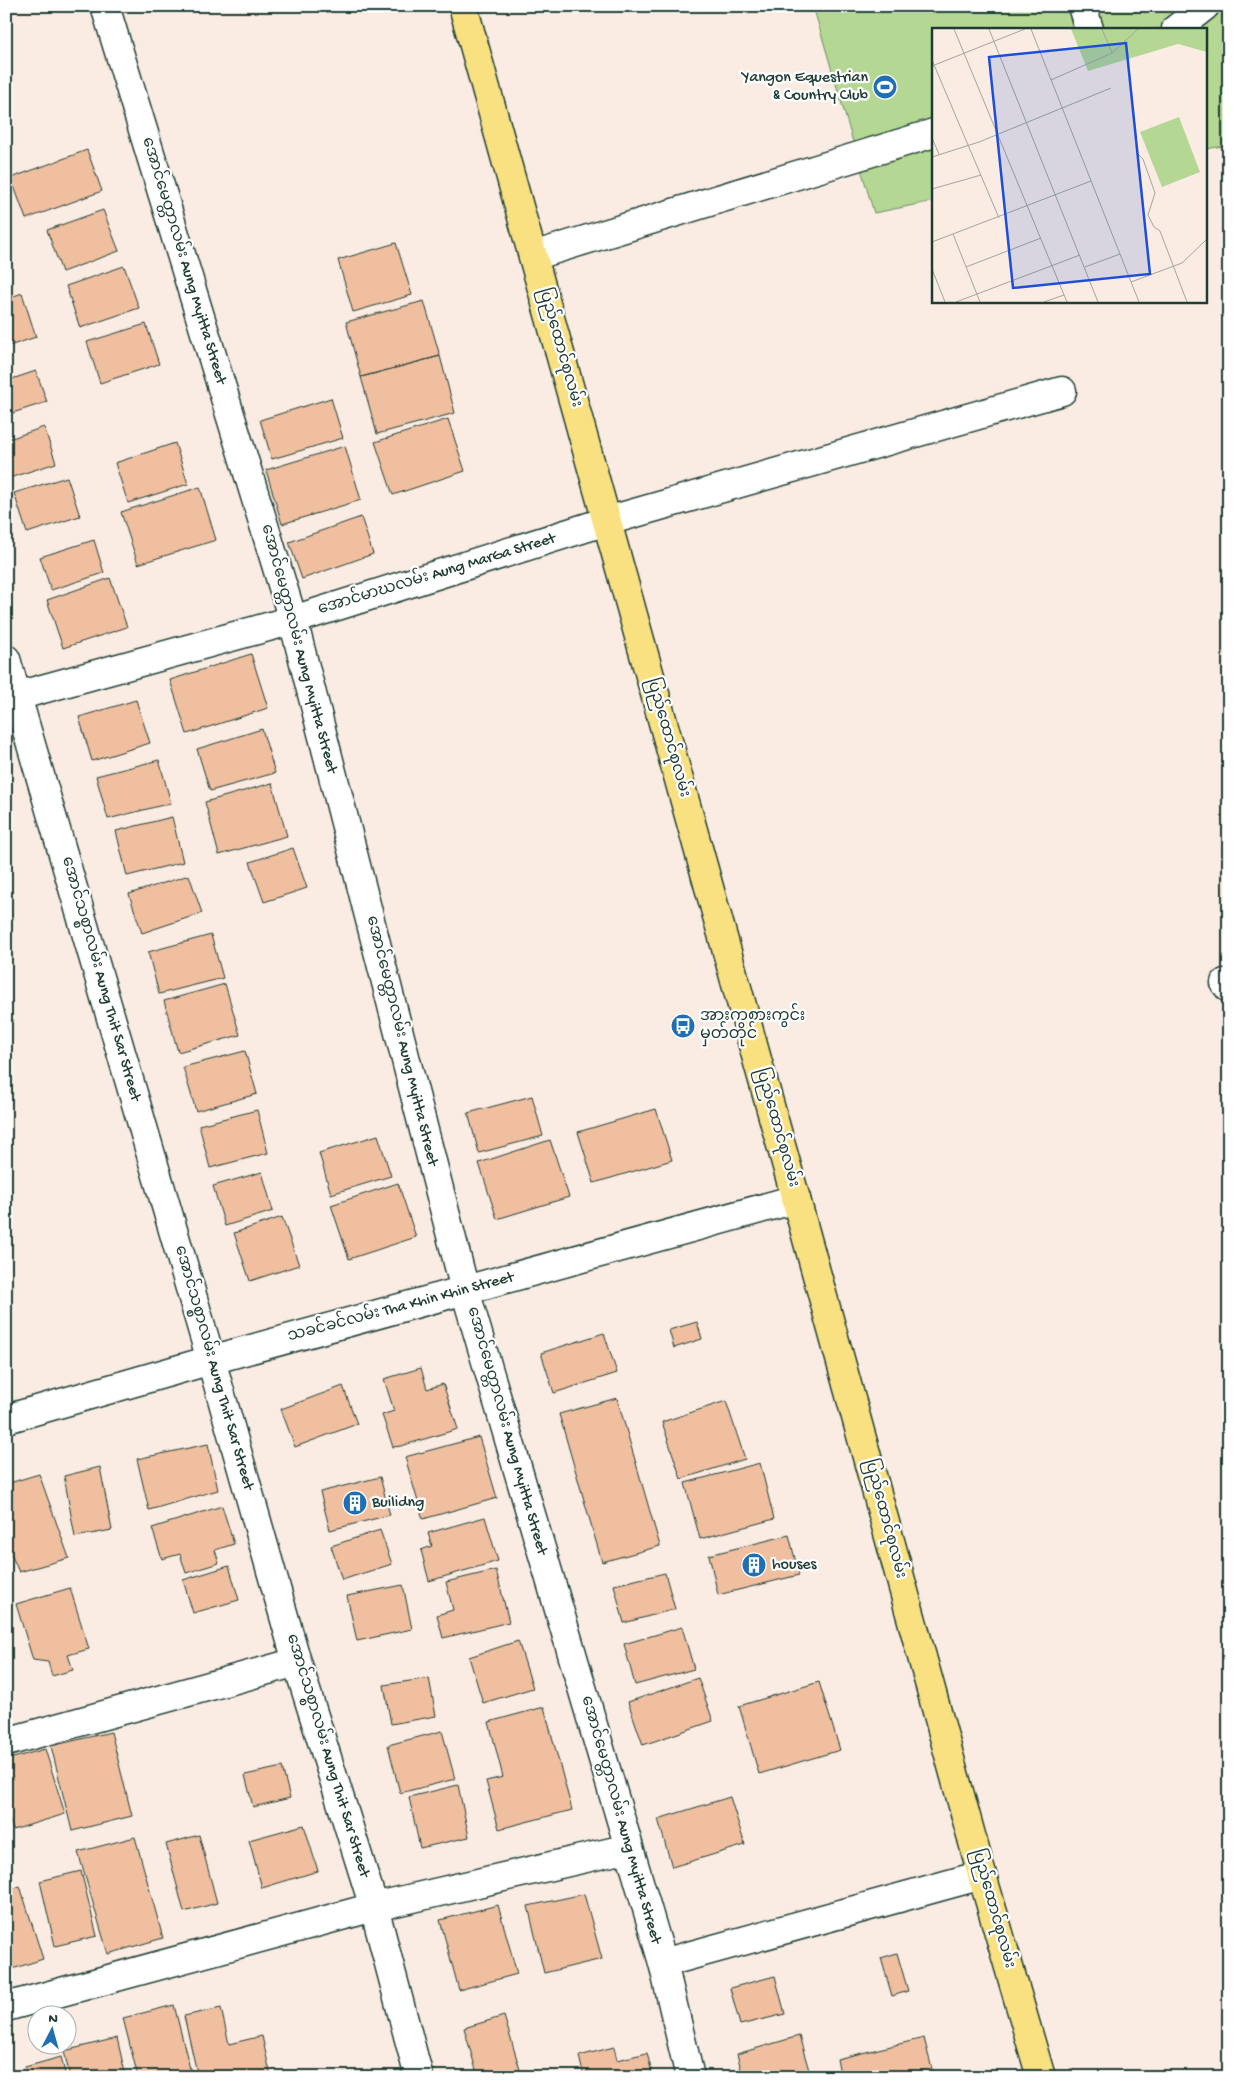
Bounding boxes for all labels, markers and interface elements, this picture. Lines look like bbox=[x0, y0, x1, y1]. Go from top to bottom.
inset map bbox=[932, 28, 1208, 302]
place label: Yangon Equestrian & Country Club bbox=[740, 69, 869, 106]
sports icon: Yangon Equestrian & Country Club bbox=[872, 74, 898, 100]
street label: အောင်မေတ္တာလမ်း Aung Myitta Street bbox=[135, 134, 235, 388]
street label: ပြည်ထောင်စုလမ်း bbox=[531, 285, 590, 410]
street label: အောင်မေတ္တာလမ်း Aung Myitta Street bbox=[255, 521, 346, 777]
street label: အောင်မာဃလမ်း Aung MarGa Street bbox=[314, 525, 559, 620]
street label: ပြည်ထောင်စုလမ်း bbox=[639, 675, 698, 800]
street label: အောင်သစ္စာလမ်း Aung Thit Sar Street bbox=[55, 853, 149, 1105]
street label: အောင်မေတ္တာလမ်း Aung Myitta Street bbox=[360, 913, 447, 1170]
place label: အားကစားကွင်း မှတ်တိုင် bbox=[700, 1003, 805, 1047]
bus stop icon: အားကစားကွင်း မှတ်တိုင် bbox=[670, 1013, 696, 1039]
street label: ပြည်ထောင်စုလမ်း bbox=[748, 1065, 807, 1190]
street label: အောင်သစ္စာလမ်း Aung Thit Sar Street bbox=[168, 1242, 262, 1494]
street label: သခင်ခင်လမ်း Tha Khin Khin Street bbox=[285, 1263, 518, 1347]
street label: အောင်မေတ္တာလမ်း Aung Myitta Street bbox=[460, 1303, 556, 1559]
street label: ပြည်ထောင်စုလမ်း bbox=[857, 1456, 914, 1581]
building icon: Builidng bbox=[342, 1490, 368, 1516]
place label: Builidng bbox=[371, 1494, 424, 1513]
building icon: houses bbox=[741, 1552, 767, 1578]
place label: houses bbox=[772, 1556, 818, 1575]
street label: အောင်သစ္စာလမ်း Aung Thit Sar Street bbox=[280, 1631, 378, 1882]
street label: အောင်မေတ္တာလမ်း Aung Myitta Street bbox=[574, 1692, 670, 1948]
street label: ပြည်ထောင်စုလမ်း bbox=[964, 1846, 1023, 1971]
north arrow bbox=[28, 2006, 78, 2056]
text: N bbox=[48, 2011, 59, 2028]

